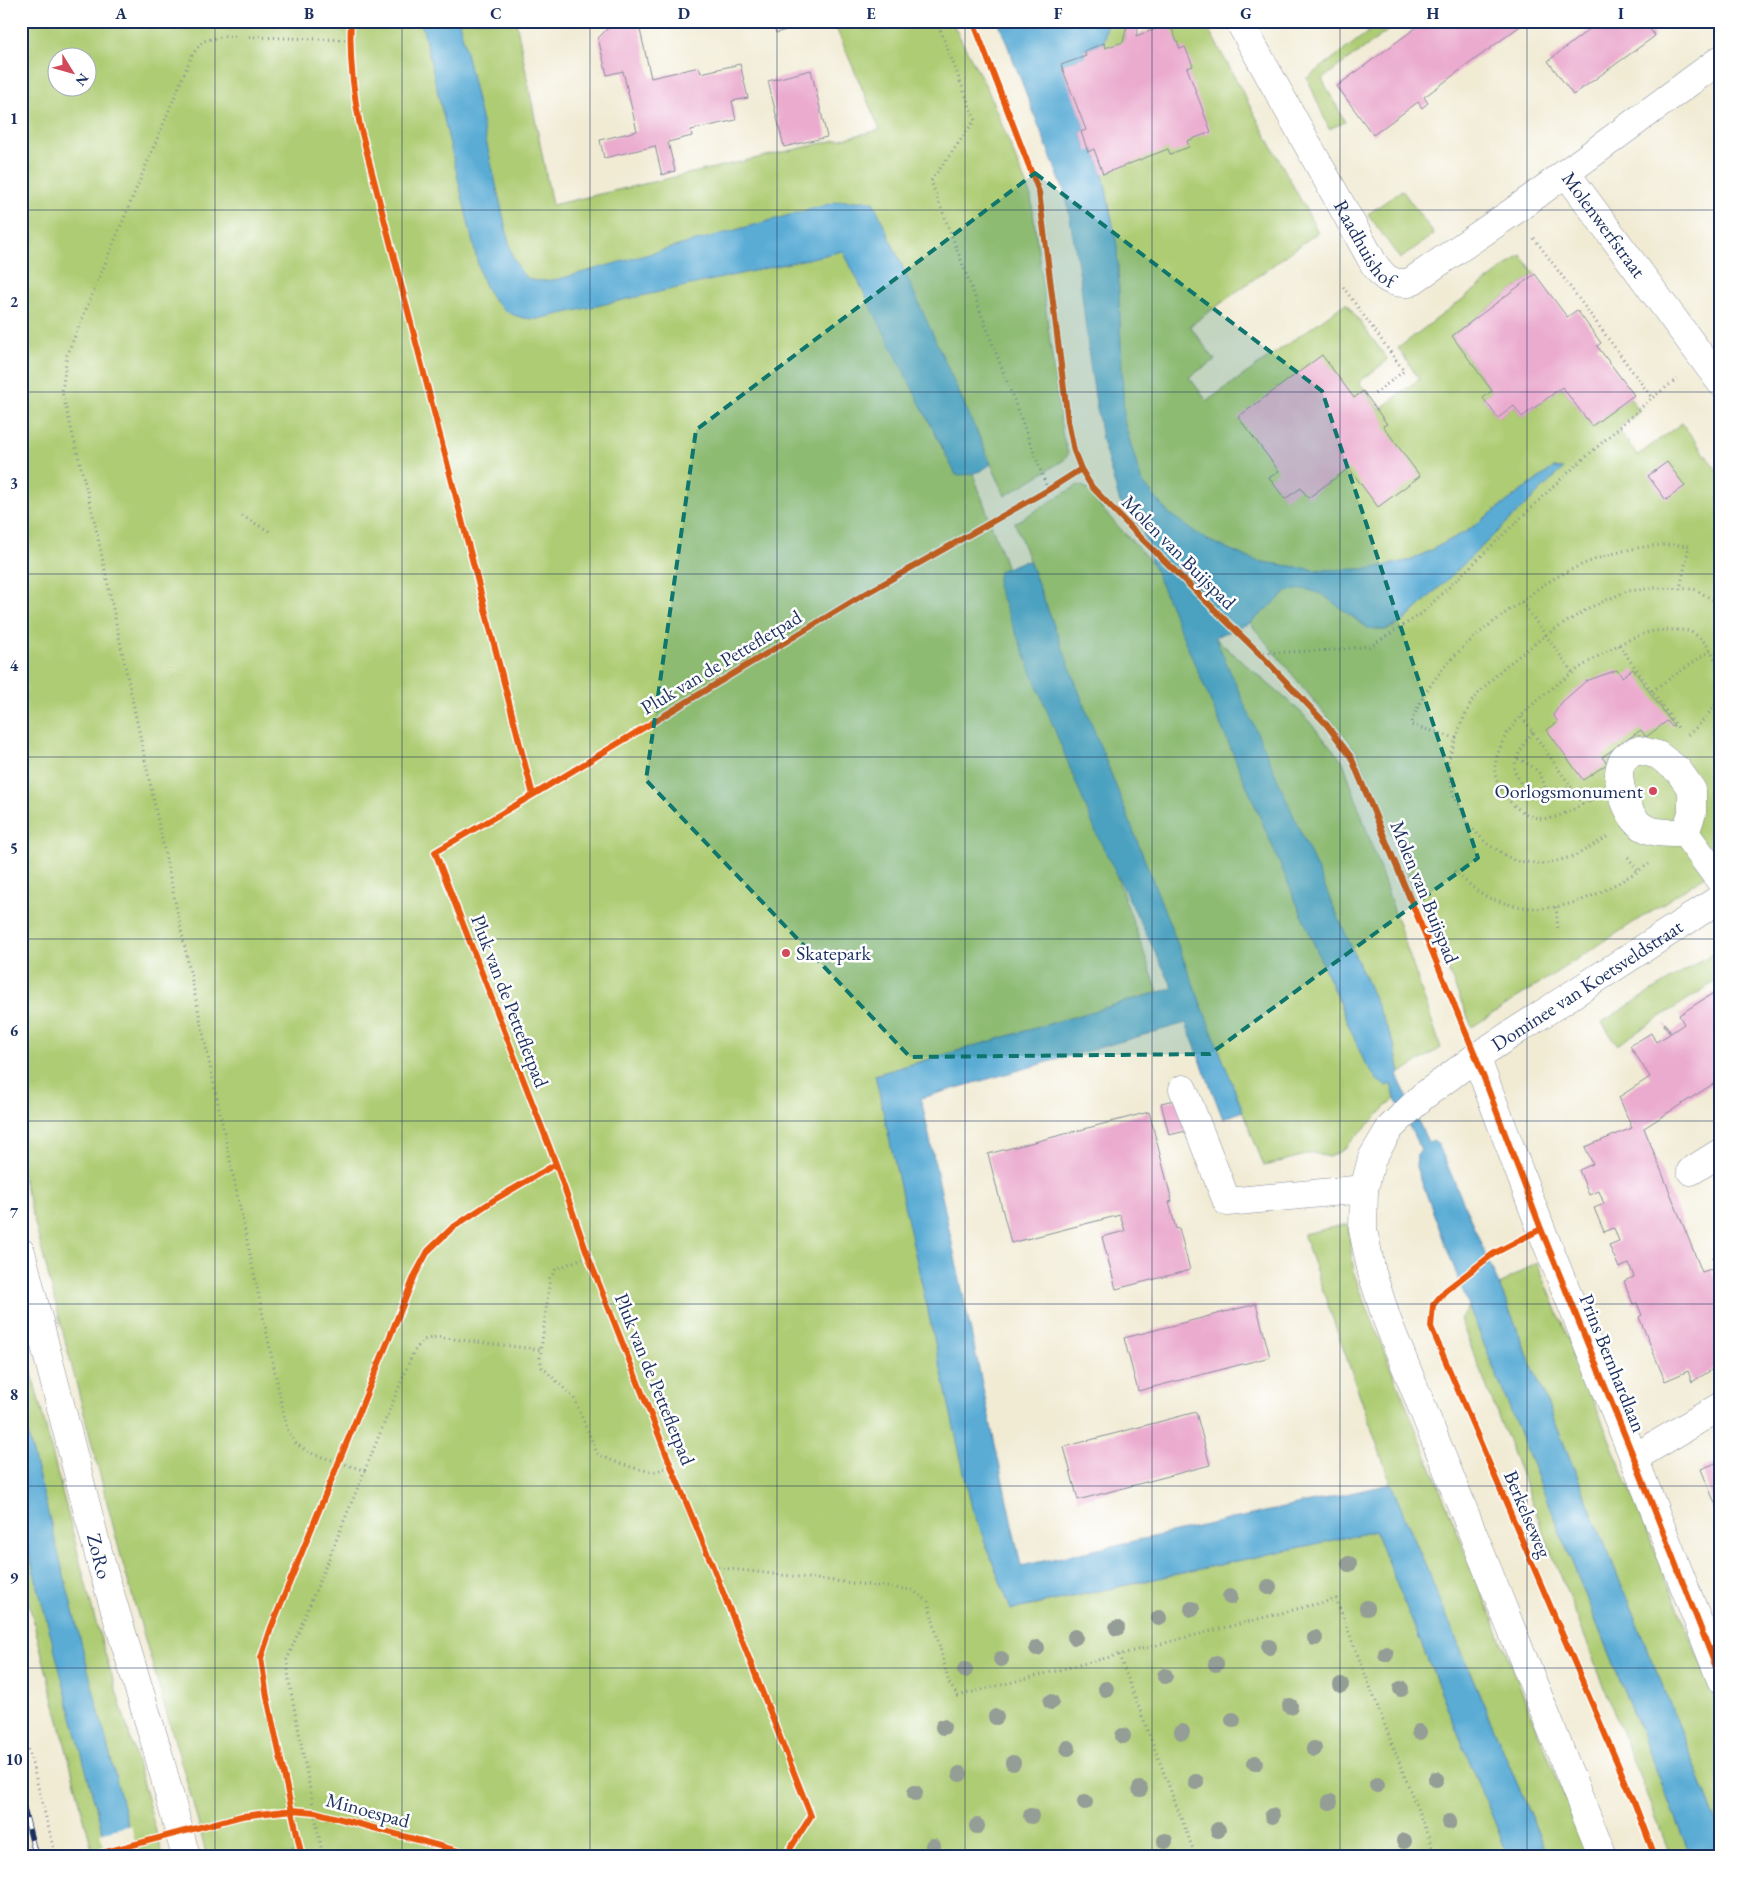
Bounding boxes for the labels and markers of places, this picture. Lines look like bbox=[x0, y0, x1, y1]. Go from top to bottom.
place label: Oorlogsmonument bbox=[1495, 778, 1644, 804]
marker: Oorlogsmonument bbox=[1647, 785, 1659, 797]
place label: Skatepark bbox=[796, 940, 871, 966]
marker: Skatepark bbox=[780, 947, 792, 959]

